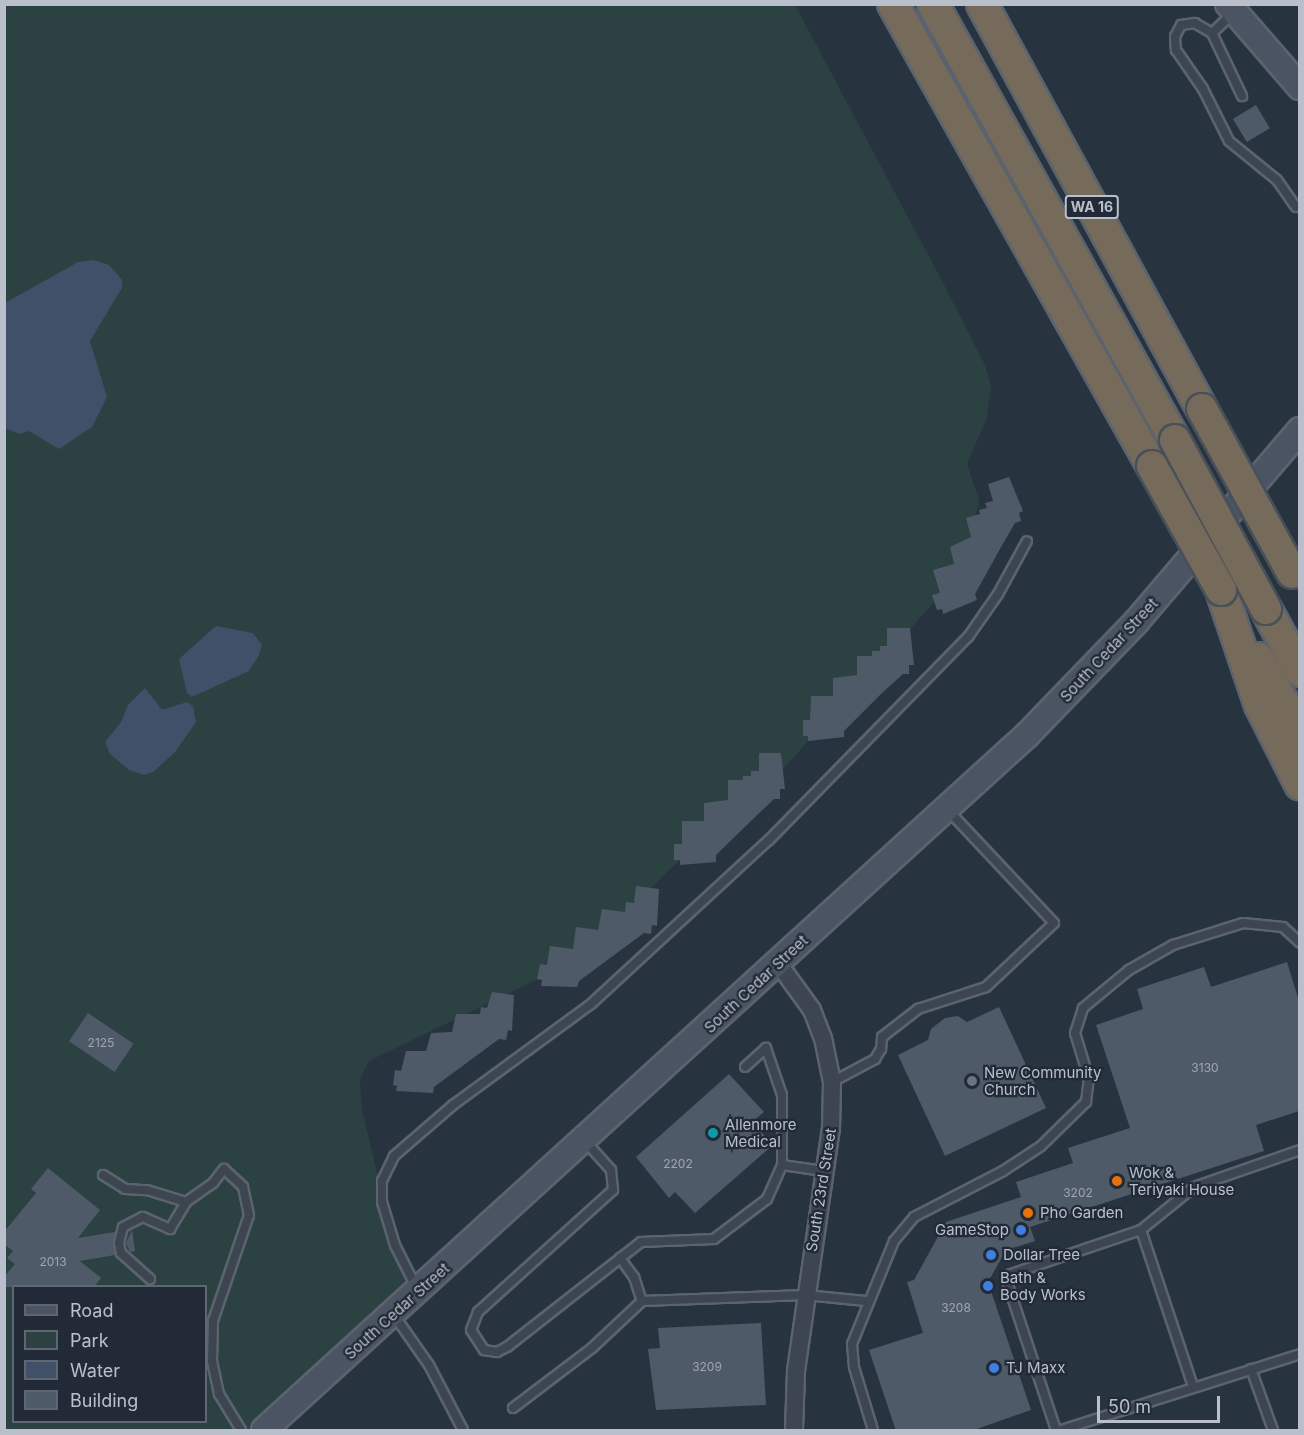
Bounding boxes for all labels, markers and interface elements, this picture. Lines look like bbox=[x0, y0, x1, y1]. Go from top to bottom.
road number: WA 16 bbox=[1064, 196, 1120, 218]
street label: South Cedar Street bbox=[1056, 595, 1162, 705]
street label: South Cedar Street bbox=[701, 931, 811, 1037]
house number: 2125 bbox=[88, 1036, 114, 1050]
house number: 3130 bbox=[1191, 1061, 1219, 1075]
place label: New Community Church bbox=[984, 1063, 1101, 1098]
marker: New Community Church bbox=[965, 1074, 979, 1088]
place label: Allenmore Medical bbox=[725, 1115, 796, 1150]
marker: Allenmore Medical bbox=[706, 1126, 720, 1140]
street label: South 23rd Street bbox=[802, 1127, 840, 1253]
house number: 2202 bbox=[663, 1157, 693, 1171]
place label: Wok & Teriyaki House bbox=[1129, 1163, 1234, 1198]
marker: Wok & Teriyaki House bbox=[1110, 1174, 1124, 1188]
house number: 3202 bbox=[1063, 1186, 1093, 1200]
place label: Pho Garden bbox=[1040, 1204, 1123, 1222]
marker: Pho Garden bbox=[1021, 1206, 1035, 1220]
place label: GameStop bbox=[935, 1221, 1009, 1239]
marker: GameStop bbox=[1014, 1223, 1028, 1237]
place label: Dollar Tree bbox=[1003, 1246, 1080, 1264]
marker: Dollar Tree bbox=[984, 1248, 998, 1262]
house number: 2013 bbox=[39, 1255, 67, 1269]
street label: South Cedar Street bbox=[341, 1259, 453, 1363]
place label: Bath & Body Works bbox=[1000, 1268, 1086, 1303]
marker: Bath & Body Works bbox=[981, 1279, 995, 1293]
legend bbox=[12, 1285, 207, 1423]
text: Road bbox=[70, 1300, 113, 1321]
house number: 3208 bbox=[941, 1301, 971, 1315]
text: Park bbox=[70, 1330, 109, 1351]
place label: TJ Maxx bbox=[1006, 1359, 1065, 1377]
text: Water bbox=[70, 1360, 120, 1381]
house number: 3209 bbox=[692, 1360, 722, 1374]
marker: TJ Maxx bbox=[987, 1361, 1001, 1375]
scale bar bbox=[1100, 1384, 1223, 1422]
text: Building bbox=[70, 1390, 138, 1411]
text: 50 m bbox=[1108, 1396, 1151, 1417]

